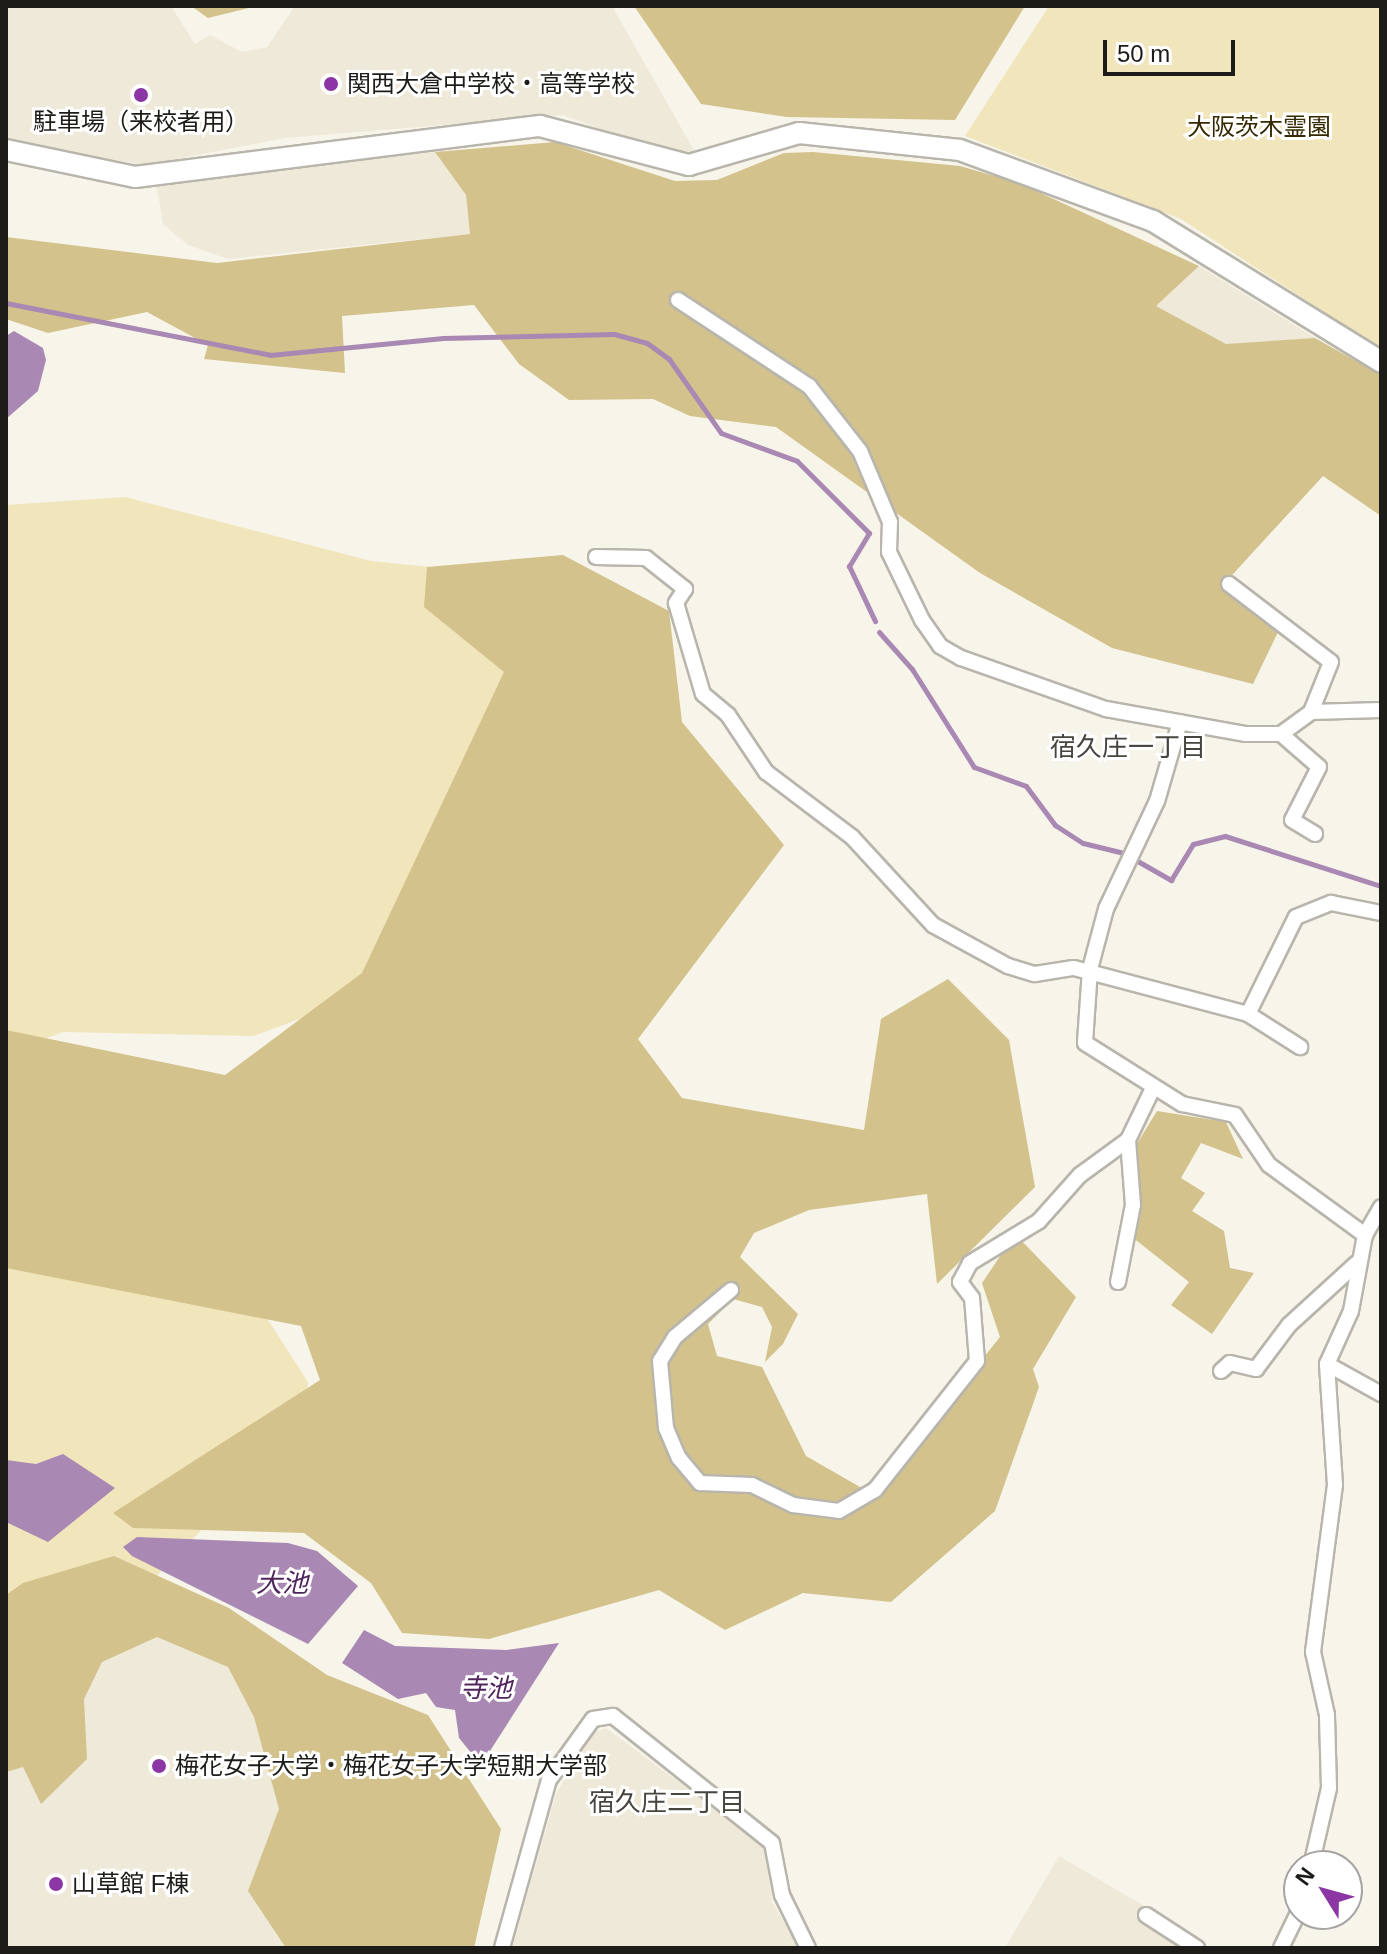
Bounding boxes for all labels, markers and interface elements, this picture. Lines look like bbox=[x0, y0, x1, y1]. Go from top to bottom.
scale bar bbox=[1107, 24, 1239, 74]
text: 50 m bbox=[1117, 40, 1170, 67]
place label: 関西大倉中学校・高等学校 bbox=[347, 70, 635, 98]
marker: 関西大倉中学校・高等学校 bbox=[322, 75, 340, 93]
marker: 駐車場（来校者用） bbox=[132, 86, 150, 104]
place label: 駐車場（来校者用） bbox=[33, 108, 249, 136]
park label: 大阪茨木霊園 bbox=[1187, 113, 1331, 141]
district label: 宿久庄一丁目 bbox=[1050, 732, 1206, 764]
water label: 大池 bbox=[256, 1568, 308, 1600]
water label: 寺池 bbox=[460, 1673, 512, 1705]
place label: 梅花女子大学・梅花女子大学短期大学部 bbox=[175, 1752, 607, 1780]
marker: 梅花女子大学・梅花女子大学短期大学部 bbox=[150, 1757, 168, 1775]
district label: 宿久庄二丁目 bbox=[589, 1787, 745, 1819]
north arrow bbox=[1283, 1850, 1363, 1930]
text: N bbox=[1290, 1863, 1320, 1890]
place label: 山草館 F棟 bbox=[72, 1870, 189, 1898]
marker: 山草館 F棟 bbox=[47, 1875, 65, 1893]

